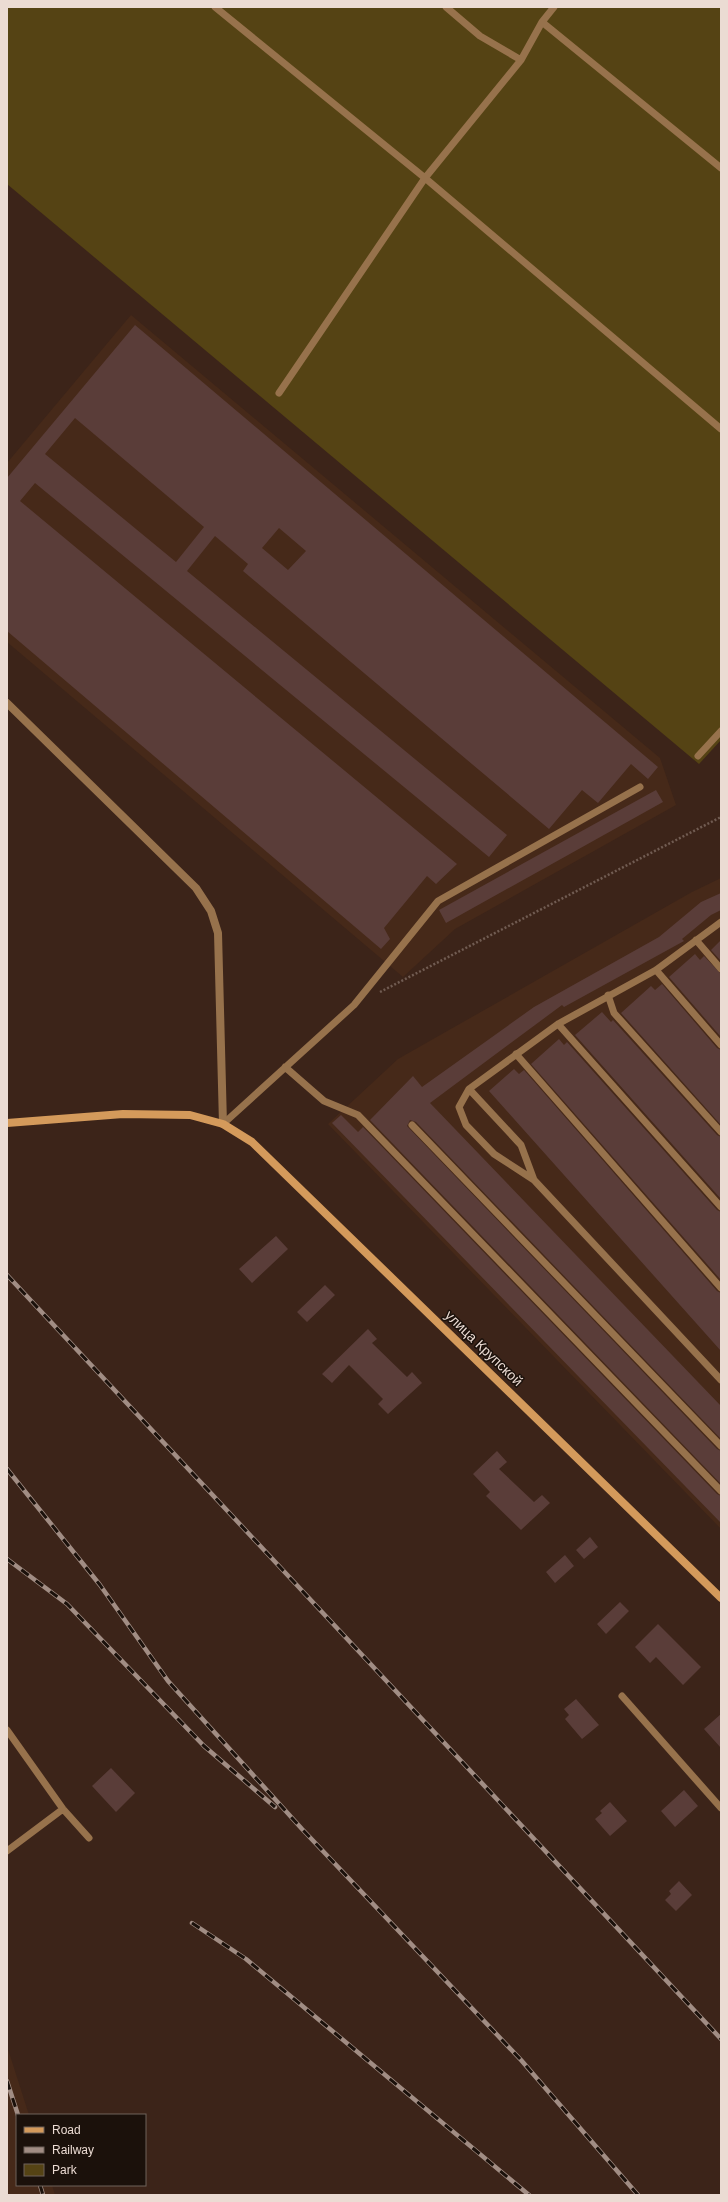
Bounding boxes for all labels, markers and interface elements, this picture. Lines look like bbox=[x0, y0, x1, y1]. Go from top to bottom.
street label: улица Крупской bbox=[442, 1307, 526, 1389]
legend bbox=[16, 2114, 146, 2186]
text: Road bbox=[52, 2123, 81, 2137]
text: Railway bbox=[52, 2143, 94, 2157]
text: Park bbox=[52, 2163, 78, 2177]

